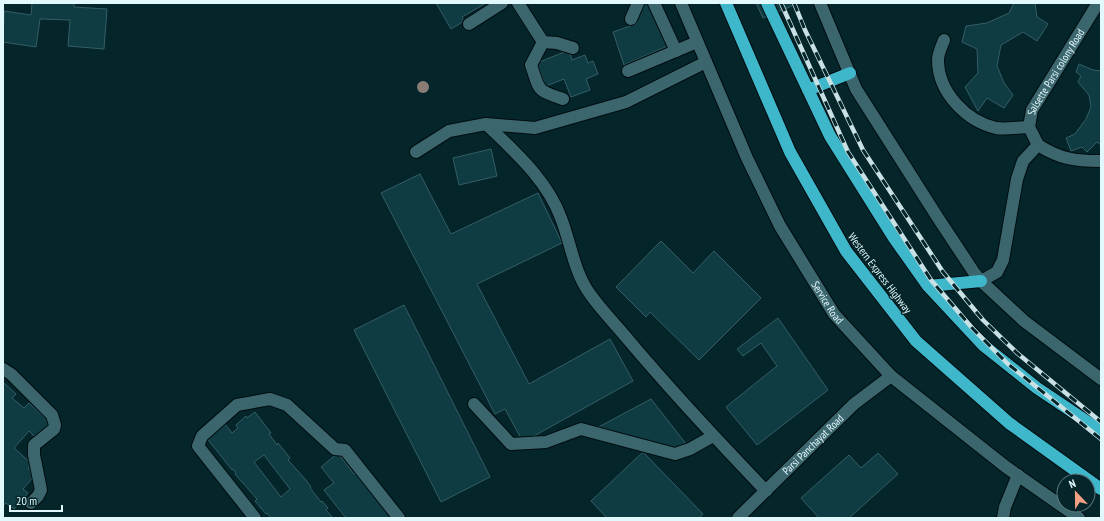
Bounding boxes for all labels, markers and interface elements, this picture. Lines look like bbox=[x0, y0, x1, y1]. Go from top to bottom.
street label: Salsette Parsi colony Road bbox=[1024, 26, 1087, 116]
street label: Western Express Highway bbox=[845, 230, 915, 317]
street label: Service Road bbox=[808, 278, 847, 327]
street label: Parsi Panchayat Road bbox=[779, 411, 847, 478]
north arrow bbox=[1056, 473, 1096, 513]
text: N bbox=[1067, 476, 1078, 491]
scale bar bbox=[10, 487, 62, 513]
text: 20 m bbox=[16, 493, 37, 508]

